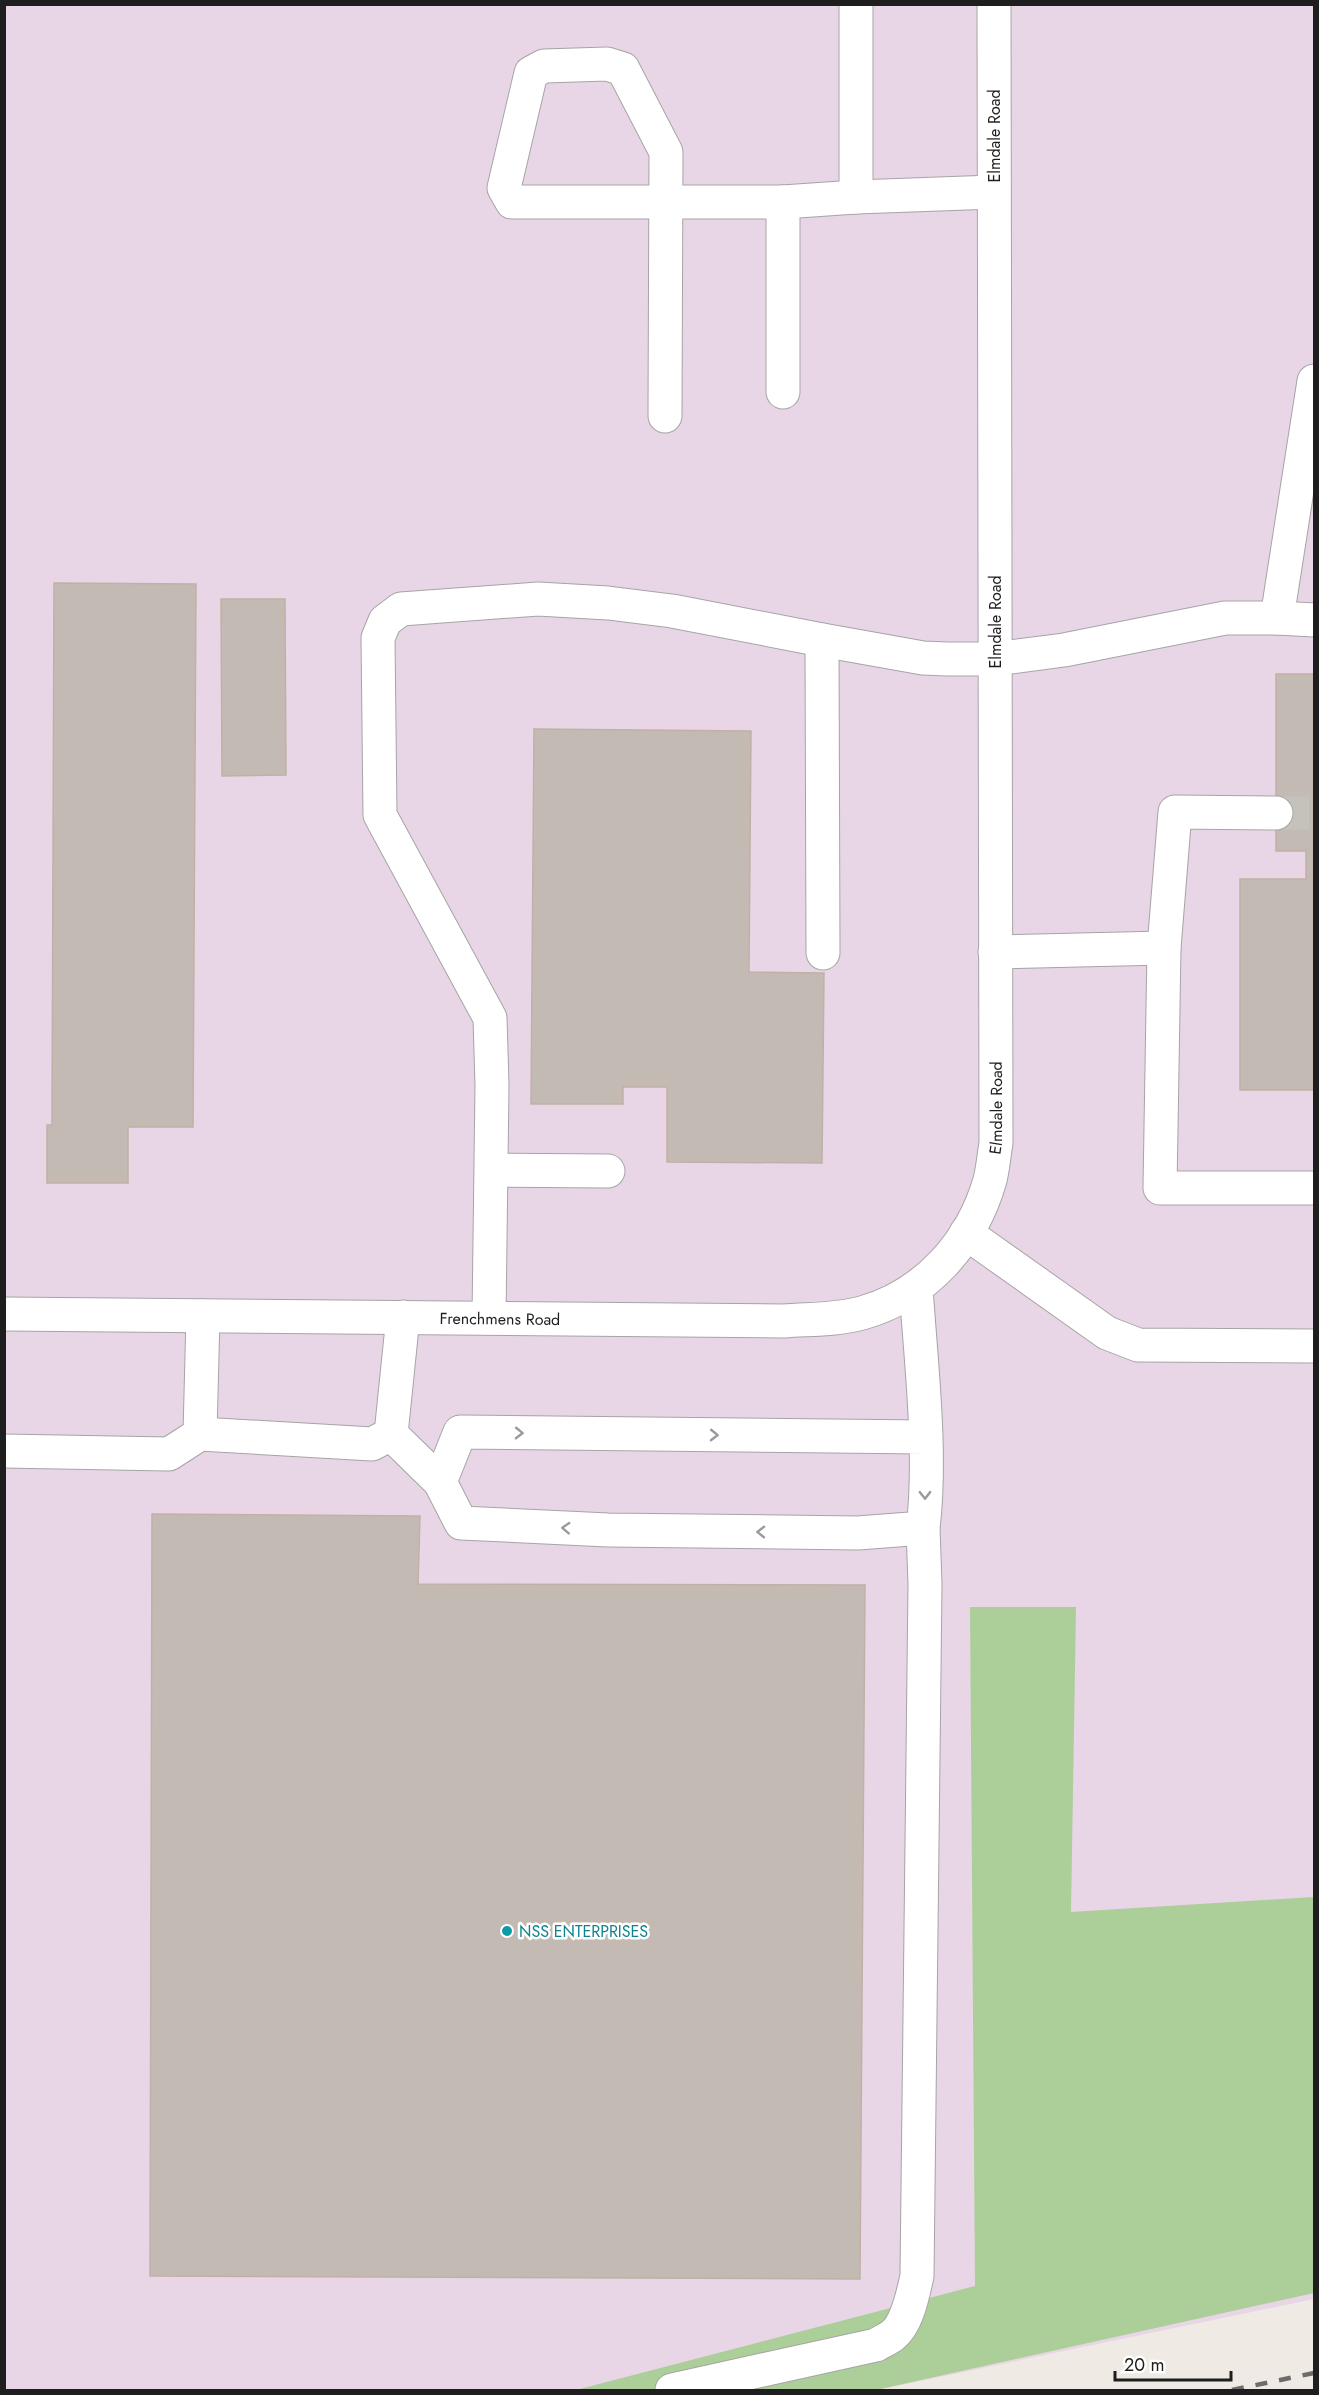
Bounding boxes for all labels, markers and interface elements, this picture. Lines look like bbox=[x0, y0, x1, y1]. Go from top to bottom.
street label: Elmdale Road bbox=[983, 89, 1006, 183]
street label: Elmdale Road bbox=[984, 575, 1007, 669]
street label: Elmdale Road bbox=[983, 1061, 1008, 1156]
street label: Frenchmens Road bbox=[440, 1307, 560, 1331]
one-way arrow bbox=[514, 1426, 523, 1439]
one-way arrow bbox=[709, 1429, 718, 1442]
one-way arrow bbox=[919, 1491, 932, 1500]
one-way arrow bbox=[561, 1521, 570, 1534]
one-way arrow bbox=[756, 1526, 765, 1538]
place label: NSS ENTERPRISES bbox=[519, 1920, 648, 1943]
marker: NSS ENTERPRISES bbox=[500, 1924, 514, 1938]
scale bar bbox=[1115, 2344, 1230, 2382]
text: 20 m bbox=[1124, 2352, 1164, 2378]

